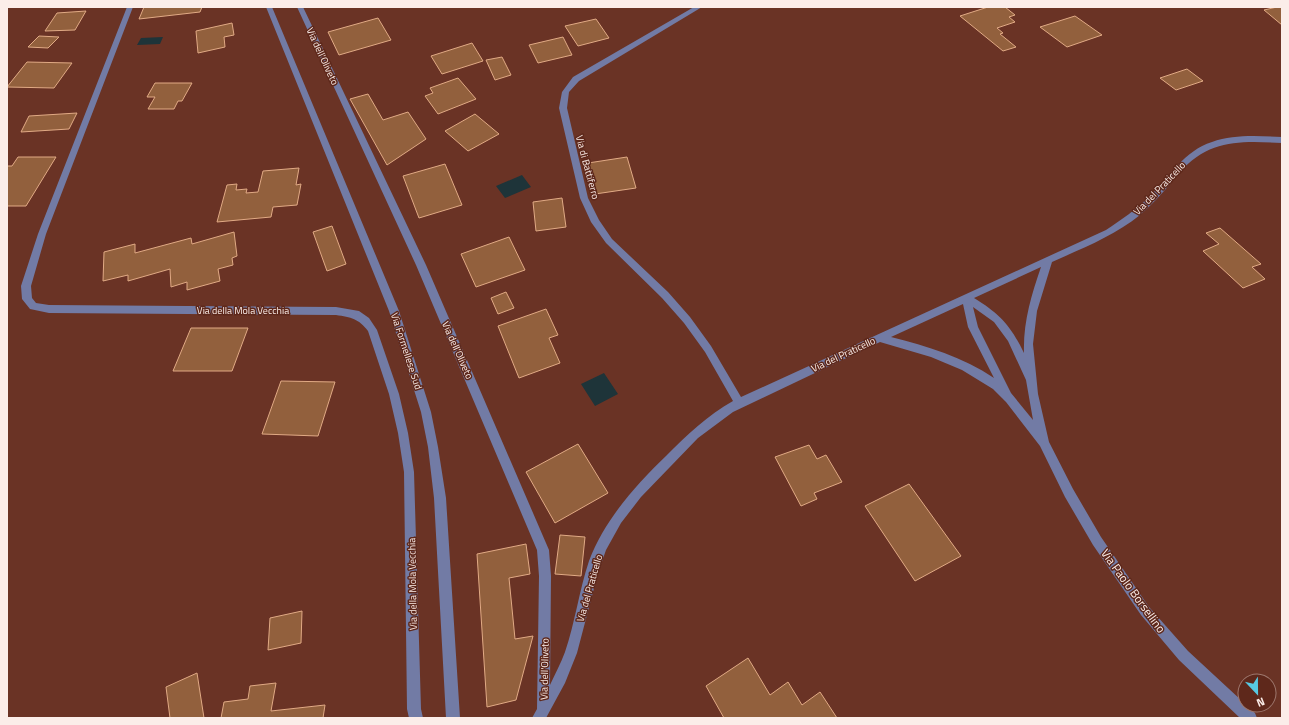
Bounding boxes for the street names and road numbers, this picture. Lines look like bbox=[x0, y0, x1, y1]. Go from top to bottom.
street label: Via dell'Oliveto bbox=[303, 25, 342, 87]
street label: Via di Battiferro bbox=[572, 133, 603, 201]
street label: Via del Praticello bbox=[1130, 158, 1189, 219]
street label: Via della Mola Vecchia bbox=[197, 303, 289, 318]
street label: Via Formellese Sud bbox=[387, 311, 426, 392]
street label: Via dell'Oliveto bbox=[438, 319, 477, 382]
street label: Via del Praticello bbox=[809, 333, 878, 376]
street label: Via della Mola Vecchia bbox=[404, 538, 421, 630]
street label: Via Paolo Borsellino bbox=[1096, 545, 1170, 637]
street label: Via del Praticello bbox=[573, 553, 606, 624]
street label: Via dell'Oliveto bbox=[536, 638, 553, 700]

